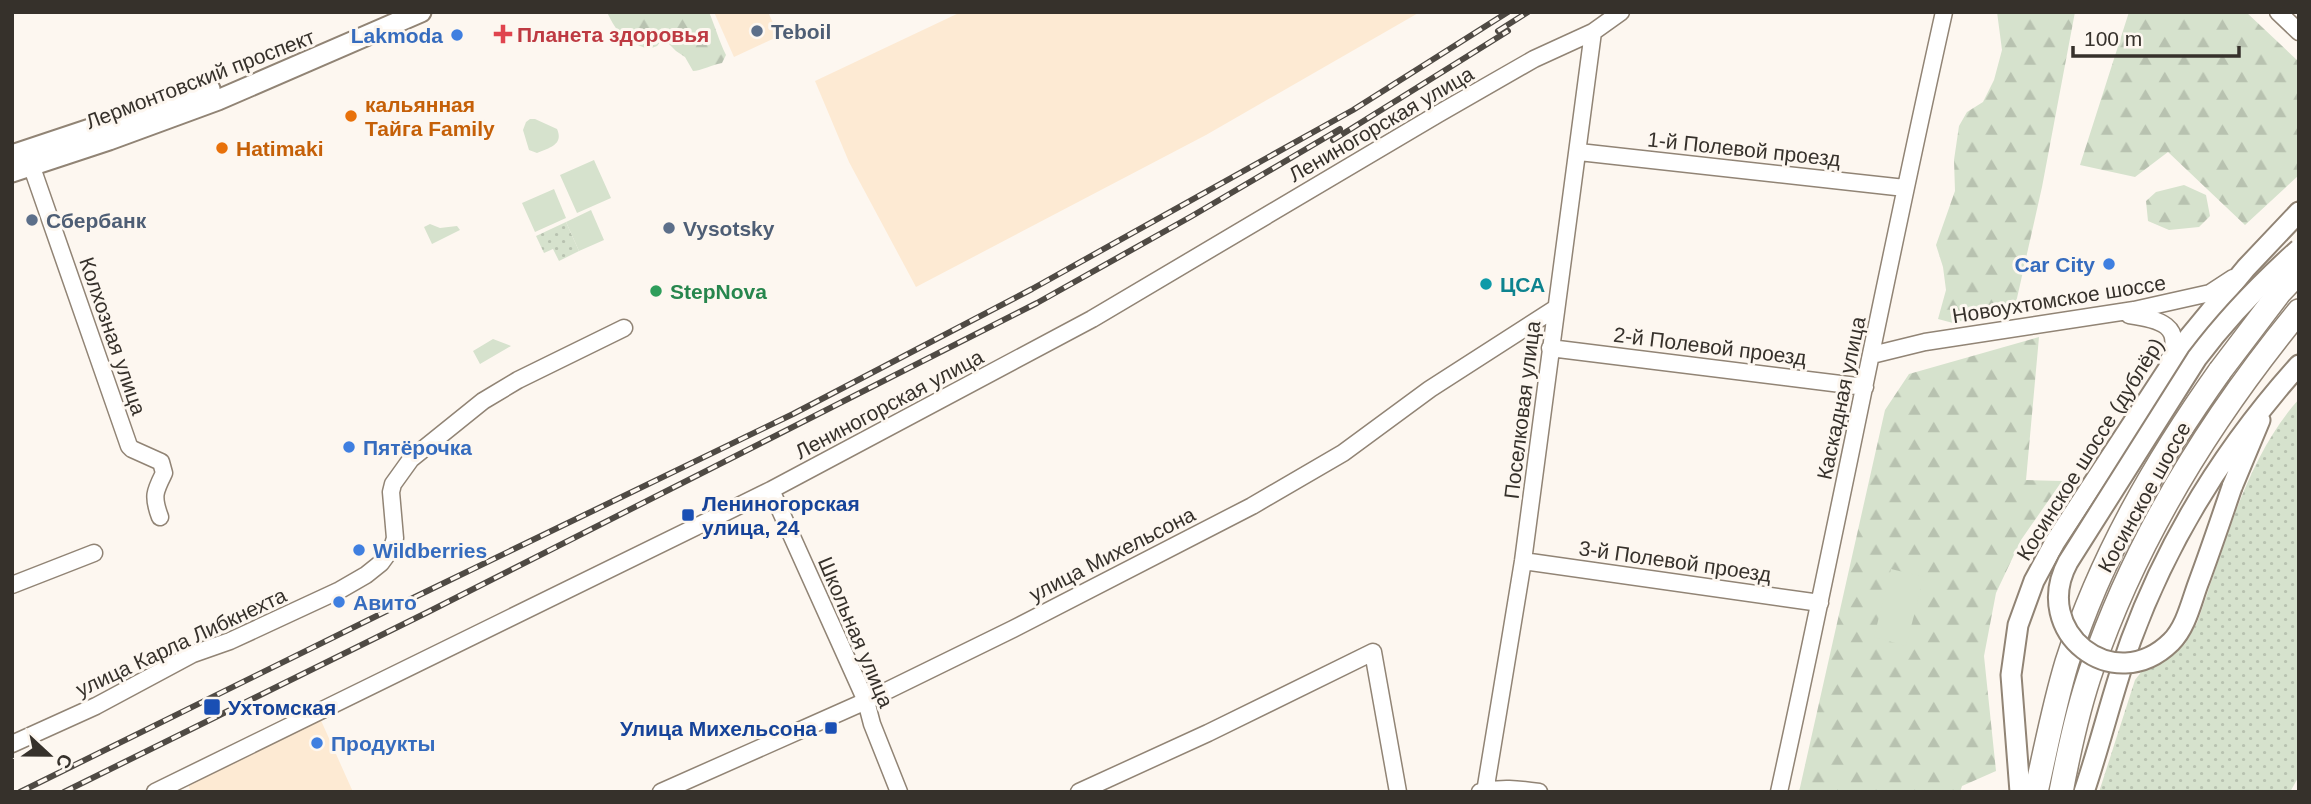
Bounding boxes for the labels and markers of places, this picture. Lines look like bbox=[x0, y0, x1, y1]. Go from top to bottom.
place label: Teboil bbox=[771, 20, 831, 43]
place label: Планета здоровья bbox=[517, 23, 709, 46]
marker: Teboil bbox=[749, 23, 765, 39]
place label: Lakmoda bbox=[351, 24, 443, 47]
marker: Планета здоровья bbox=[495, 26, 511, 42]
marker: Lakmoda bbox=[449, 27, 465, 43]
place label: кальянная Тайга Family bbox=[365, 93, 495, 140]
marker: кальянная Тайга Family bbox=[343, 108, 359, 124]
place label: Hatimaki bbox=[236, 137, 324, 160]
marker: Hatimaki bbox=[214, 140, 230, 156]
place label: Сбербанк bbox=[46, 209, 147, 232]
marker: Сбербанк bbox=[24, 212, 40, 228]
place label: Vysotsky bbox=[683, 217, 775, 240]
marker: Vysotsky bbox=[661, 220, 677, 236]
place label: Car City bbox=[2014, 253, 2095, 276]
marker: Car City bbox=[2101, 256, 2117, 272]
place label: ЦСА bbox=[1500, 273, 1545, 296]
marker: ЦСА bbox=[1478, 276, 1494, 292]
place label: StepNova bbox=[670, 280, 767, 303]
marker: StepNova bbox=[648, 283, 664, 299]
place label: Пятёрочка bbox=[363, 436, 472, 459]
marker: Пятёрочка bbox=[341, 439, 357, 455]
place label: Лениногорская улица, 24 bbox=[702, 492, 860, 539]
marker: Лениногорская улица, 24 bbox=[680, 507, 696, 523]
place label: Wildberries bbox=[373, 539, 487, 562]
marker: Wildberries bbox=[351, 542, 367, 558]
place label: Авито bbox=[353, 591, 417, 614]
marker: Авито bbox=[331, 594, 347, 610]
place label: Ухтомская bbox=[228, 696, 336, 719]
marker: Ухтомская bbox=[202, 697, 222, 717]
place label: Улица Михельсона bbox=[620, 717, 817, 740]
marker: Улица Михельсона bbox=[823, 720, 839, 736]
place label: Продукты bbox=[331, 732, 435, 755]
marker: Продукты bbox=[309, 735, 325, 751]

